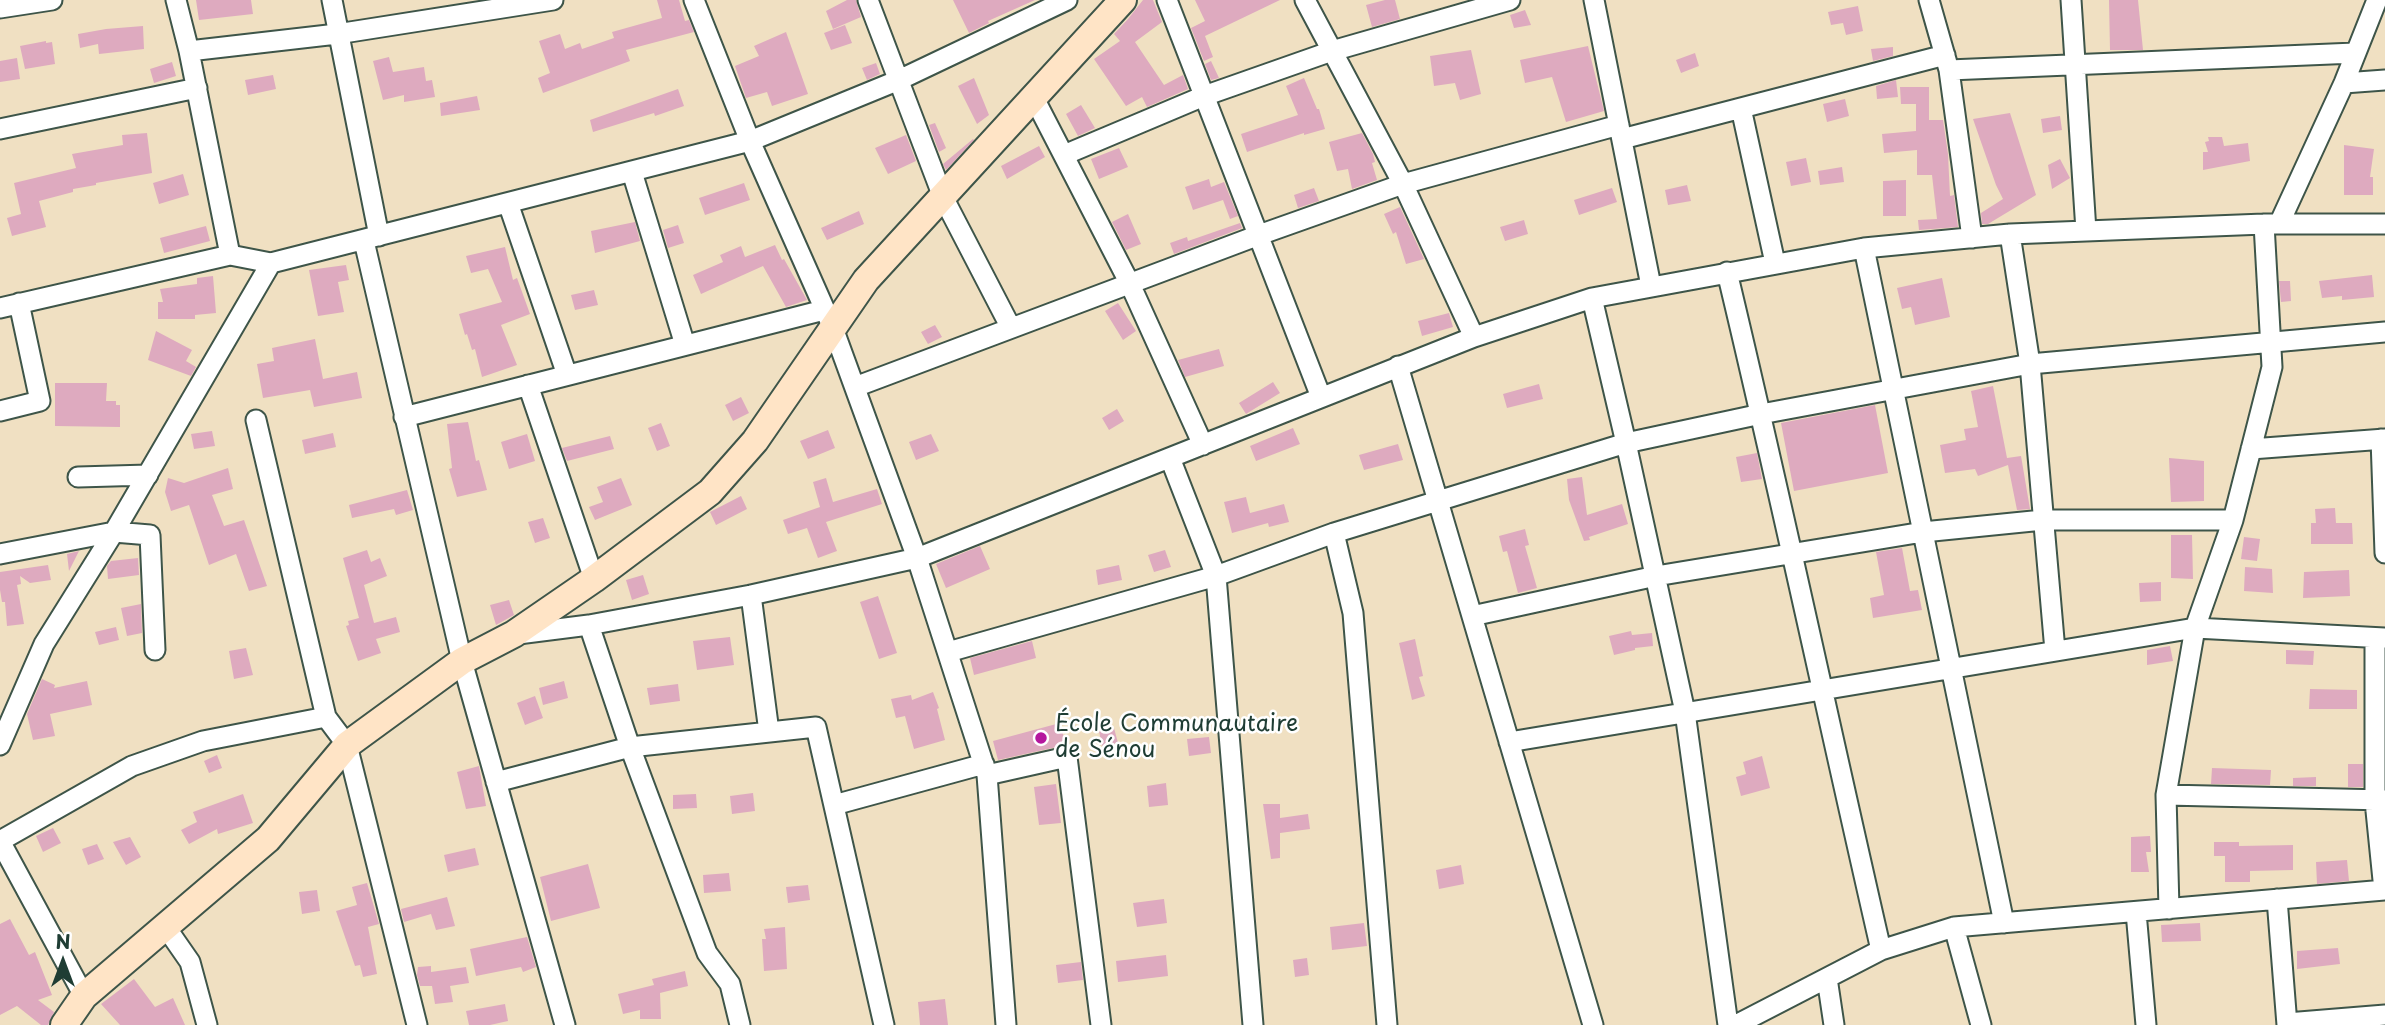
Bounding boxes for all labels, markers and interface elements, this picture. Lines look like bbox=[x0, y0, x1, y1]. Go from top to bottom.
place label: École Communautaire de Sénou bbox=[1055, 711, 1298, 765]
marker: École Communautaire de Sénou bbox=[1033, 730, 1049, 746]
north arrow bbox=[28, 927, 98, 997]
text: N bbox=[55, 927, 71, 955]

